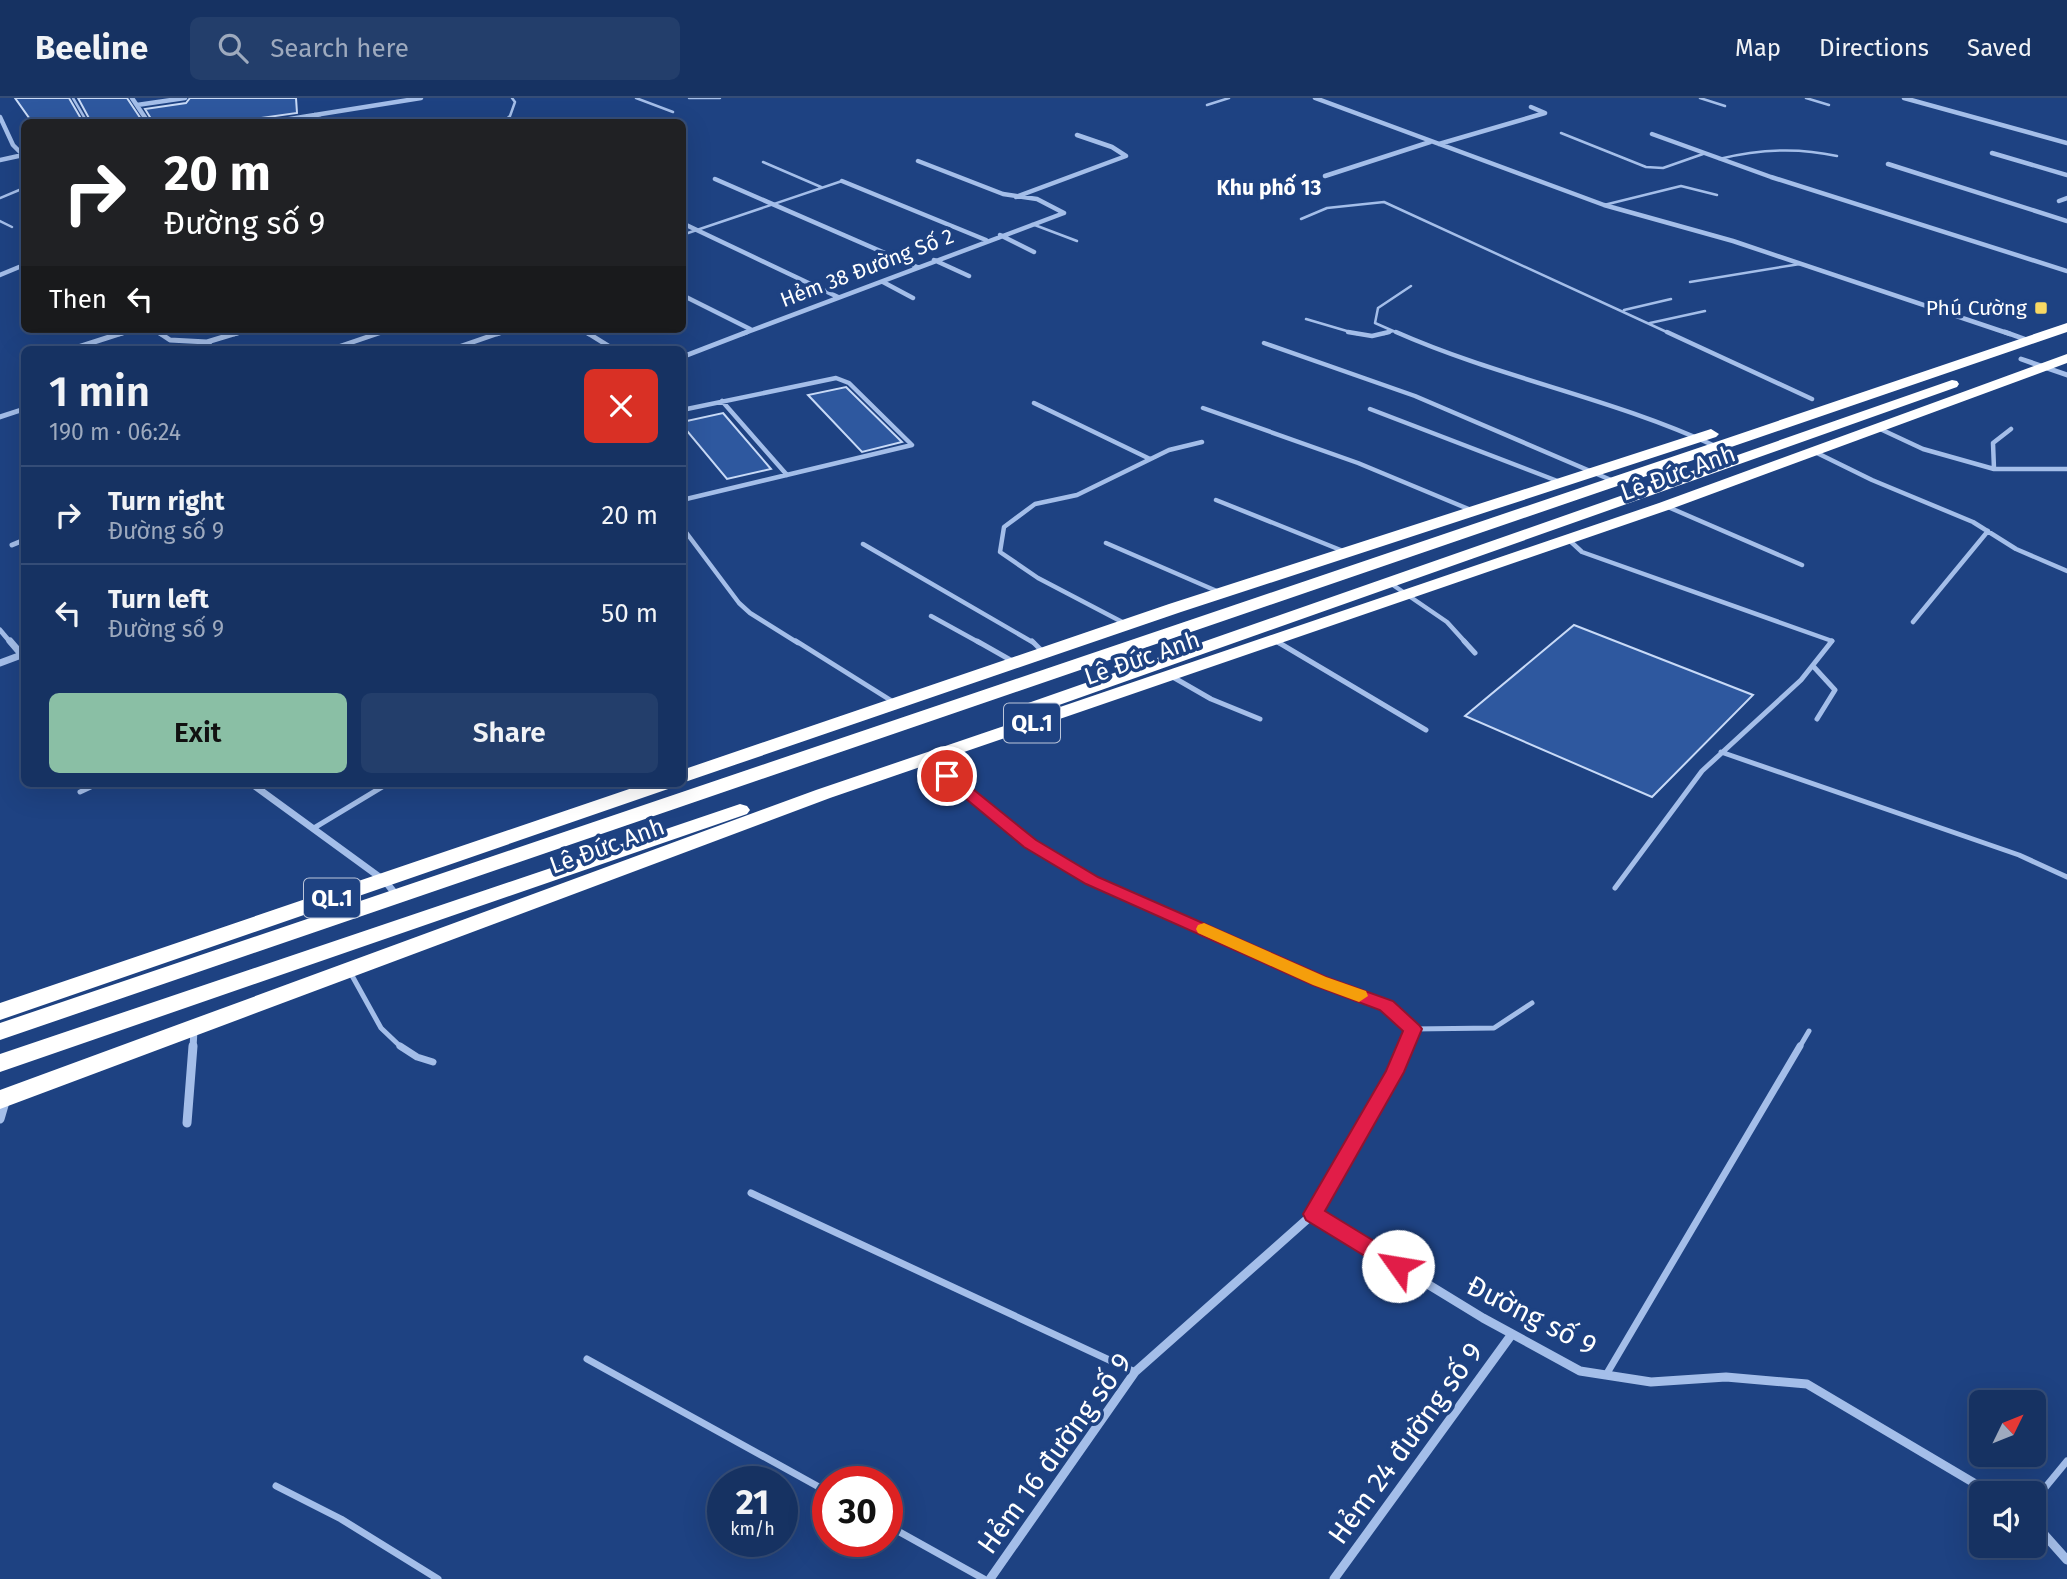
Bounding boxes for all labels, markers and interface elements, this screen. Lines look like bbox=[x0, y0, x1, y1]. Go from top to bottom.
search box bbox=[190, 17, 680, 80]
text: Beeline bbox=[35, 28, 148, 68]
icon: search bbox=[214, 29, 252, 67]
text: Search here bbox=[270, 33, 409, 64]
text: Map bbox=[1735, 34, 1781, 62]
text: Directions bbox=[1819, 34, 1929, 62]
text: Saved bbox=[1967, 34, 2032, 62]
text: 20 m bbox=[164, 144, 271, 203]
icon: right bbox=[49, 147, 140, 238]
district label: Khu phố 13 bbox=[1217, 173, 1322, 201]
text: Đường số 9 bbox=[164, 204, 325, 242]
street label: Hẻm 38 Đường Số 2 bbox=[777, 223, 957, 313]
icon: left bbox=[121, 280, 159, 318]
text: Then bbox=[49, 284, 107, 315]
place label: Phú Cường bbox=[1926, 295, 2027, 321]
marker: Phú Cường bbox=[2033, 300, 2049, 316]
text: 1 min bbox=[49, 367, 150, 417]
button: close bbox=[584, 369, 658, 443]
text: 190 m · 06:24 bbox=[49, 418, 181, 446]
street label: Lê Đức Anh bbox=[1617, 439, 1739, 507]
text: Turn right bbox=[108, 486, 225, 517]
icon: right bbox=[49, 496, 87, 534]
text: 20 m bbox=[601, 500, 658, 531]
text: Đường số 9 bbox=[108, 517, 224, 545]
text: Turn left bbox=[108, 584, 209, 615]
icon: left bbox=[49, 594, 87, 632]
text: 50 m bbox=[601, 598, 658, 629]
text: Đường số 9 bbox=[108, 615, 224, 643]
street label: Lê Đức Anh bbox=[1081, 625, 1203, 691]
button: Exit bbox=[49, 693, 347, 773]
button: Share bbox=[361, 693, 658, 773]
road number: QL.1 bbox=[1004, 704, 1060, 743]
pin bbox=[917, 746, 977, 806]
icon: arrive bbox=[928, 757, 966, 795]
street label: Lê Đức Anh bbox=[546, 812, 668, 880]
road number: QL.1 bbox=[304, 878, 360, 918]
position arrow bbox=[1361, 1229, 1435, 1303]
street label: Đường số 9 bbox=[1461, 1269, 1602, 1362]
street label: Hẻm 24 đường số 9 bbox=[1321, 1336, 1490, 1550]
street label: Hẻm 16 đường số 9 bbox=[971, 1347, 1138, 1560]
north arrow bbox=[1969, 1390, 2046, 1466]
map controls bbox=[1969, 1390, 2046, 1558]
speed limit sign: 30 bbox=[812, 1466, 903, 1557]
text: 21 bbox=[736, 1481, 769, 1523]
button: sound bbox=[1969, 1481, 2046, 1558]
text: km/h bbox=[730, 1518, 775, 1540]

